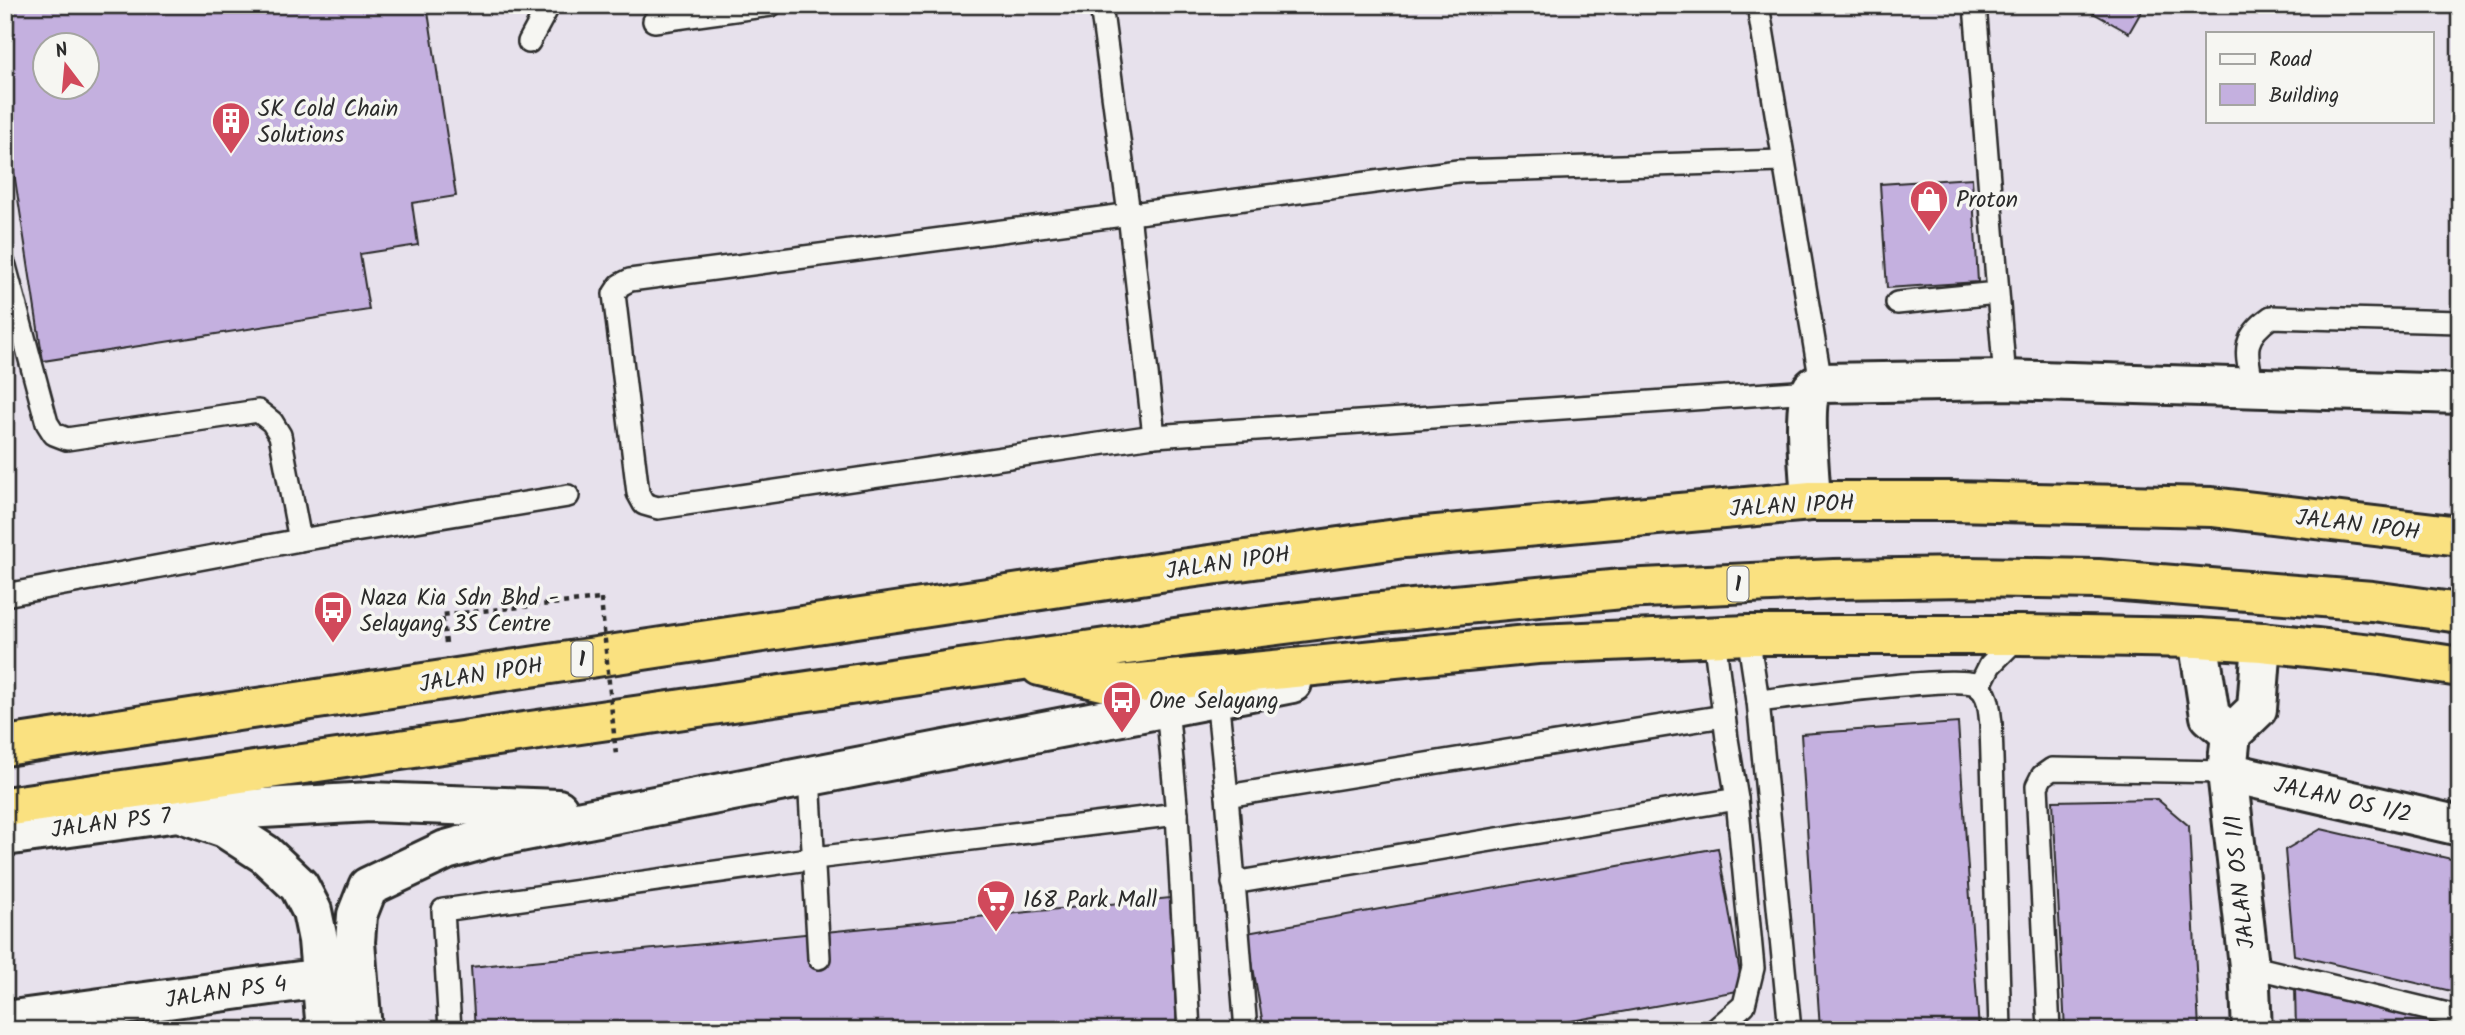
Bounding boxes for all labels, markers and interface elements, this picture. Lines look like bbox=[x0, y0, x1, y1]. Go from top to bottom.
north arrow bbox=[32, 32, 102, 102]
legend bbox=[2206, 32, 2434, 122]
text: N bbox=[52, 36, 72, 68]
text: Road bbox=[2269, 44, 2312, 77]
text: Building bbox=[2269, 80, 2339, 113]
place label: SK Cold Chain Solutions bbox=[258, 92, 398, 154]
building icon: SK Cold Chain Solutions bbox=[210, 100, 252, 155]
shop icon: Proton bbox=[1908, 178, 1950, 233]
place label: Proton bbox=[1956, 183, 2018, 219]
street label: JALAN IPOH bbox=[1729, 486, 1856, 528]
street label: JALAN IPOH bbox=[2293, 500, 2422, 551]
street label: JALAN IPOH bbox=[1164, 537, 1293, 591]
road number: 1 bbox=[1728, 566, 1748, 602]
place label: Naza Kia Sdn Bhd - Selayang 3S Centre bbox=[360, 581, 559, 643]
bus stop icon: Naza Kia Sdn Bhd - Selayang 3S Centre bbox=[312, 589, 354, 644]
road number: 1 bbox=[572, 642, 592, 676]
street label: JALAN IPOH bbox=[417, 648, 546, 704]
bus stop icon: One Selayang bbox=[1101, 679, 1143, 734]
place label: One Selayang bbox=[1149, 684, 1279, 720]
street label: JALAN OS 1/2 bbox=[2270, 768, 2415, 834]
street label: JALAN PS 7 bbox=[49, 799, 175, 849]
street label: JALAN OS 1/1 bbox=[2216, 813, 2266, 950]
supermarket icon: 168 Park Mall bbox=[975, 878, 1017, 933]
place label: 168 Park Mall bbox=[1023, 883, 1158, 919]
street label: JALAN PS 4 bbox=[163, 967, 290, 1019]

